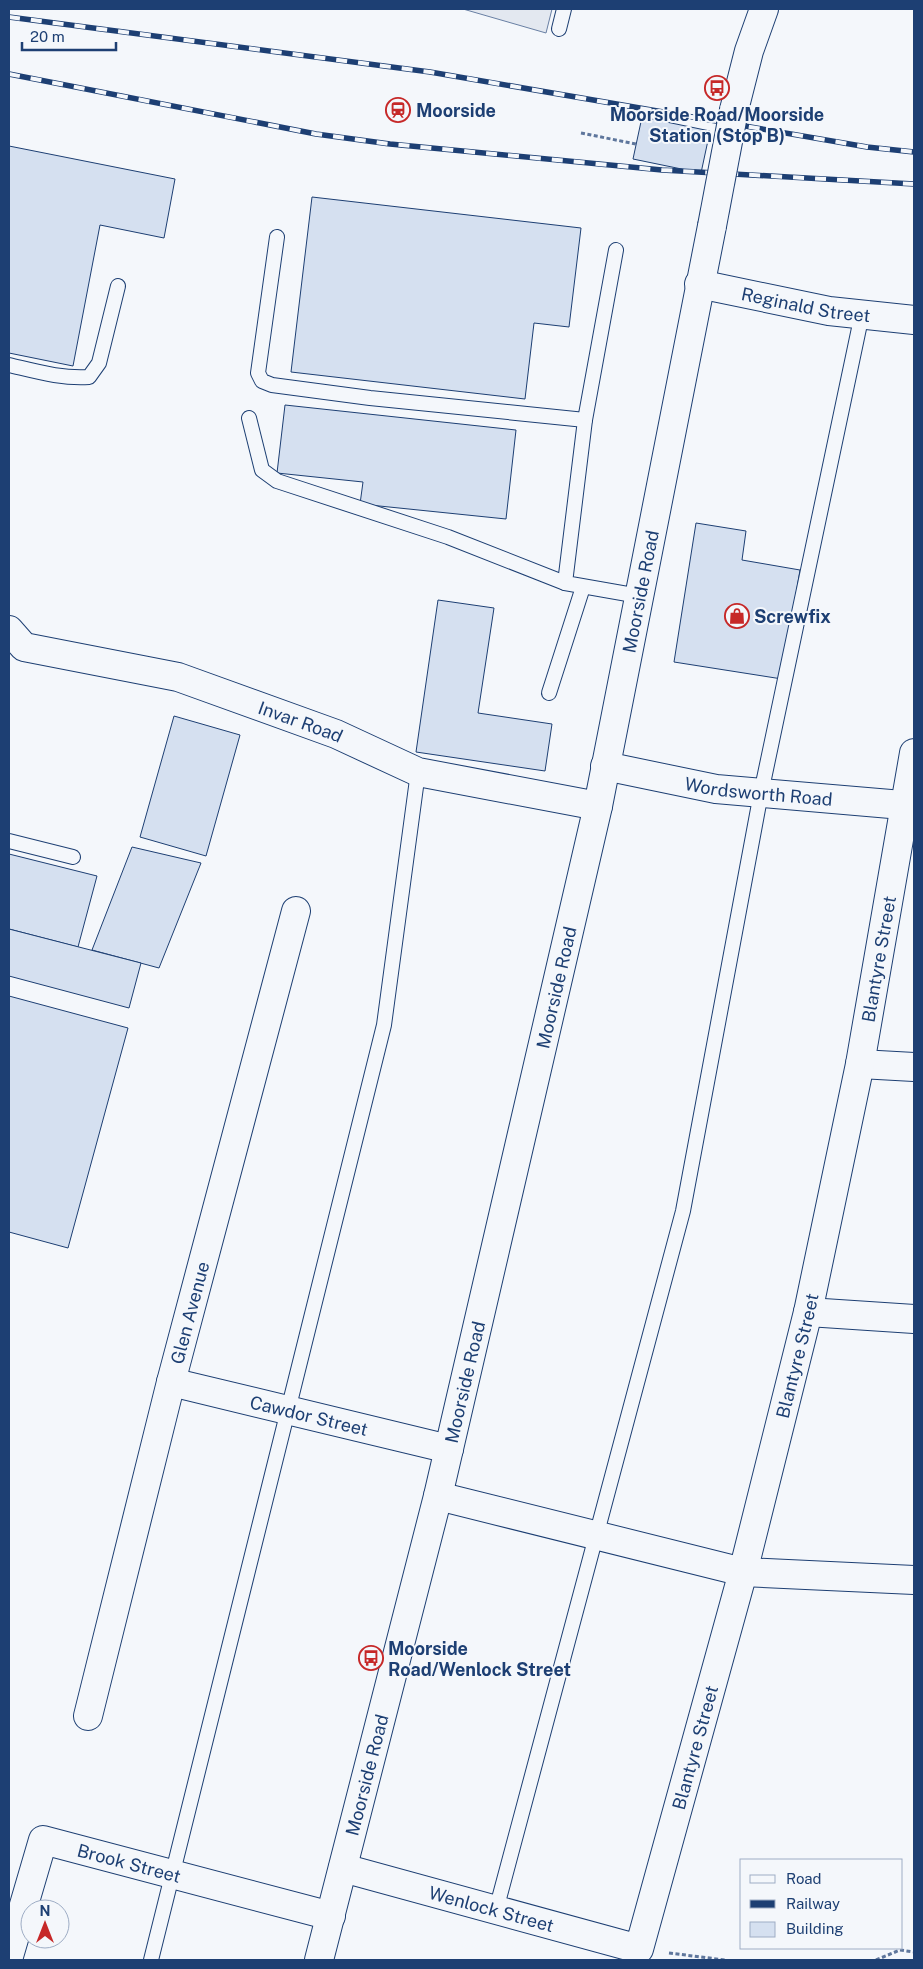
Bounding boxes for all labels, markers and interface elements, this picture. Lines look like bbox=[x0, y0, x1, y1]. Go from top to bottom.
scale bar bbox=[22, 20, 116, 52]
text: 20 m bbox=[30, 28, 65, 45]
bus stop icon: Moorside Road/Moorside Station (Stop B) bbox=[704, 75, 730, 101]
station icon: Moorside bbox=[385, 97, 411, 123]
place label: Moorside bbox=[416, 100, 496, 121]
place label: Moorside Road/Moorside Station (Stop B) bbox=[610, 104, 824, 146]
street label: Reginald Street bbox=[739, 283, 872, 326]
street label: Moorside Road bbox=[618, 528, 662, 655]
shop icon: Screwfix bbox=[724, 603, 750, 629]
place label: Screwfix bbox=[754, 606, 831, 627]
street label: Invar Road bbox=[256, 696, 346, 746]
street label: Wordsworth Road bbox=[683, 772, 833, 809]
street label: Blantyre Street bbox=[857, 894, 900, 1024]
street label: Moorside Road bbox=[532, 924, 580, 1051]
street label: Glen Avenue bbox=[166, 1259, 213, 1366]
street label: Blantyre Street bbox=[771, 1291, 822, 1420]
street label: Moorside Road bbox=[440, 1319, 489, 1445]
street label: Cawdor Street bbox=[248, 1391, 370, 1440]
place label: Moorside Road/Wenlock Street bbox=[388, 1638, 571, 1680]
bus stop icon: Moorside Road/Wenlock Street bbox=[358, 1645, 384, 1671]
street label: Blantyre Street bbox=[667, 1683, 722, 1812]
street label: Moorside Road bbox=[341, 1712, 392, 1838]
street label: Brook Street bbox=[75, 1839, 183, 1886]
legend bbox=[740, 1859, 903, 1949]
text: Road bbox=[786, 1870, 822, 1887]
street label: Wenlock Street bbox=[427, 1882, 556, 1936]
text: Railway bbox=[786, 1895, 840, 1912]
north arrow bbox=[20, 1899, 70, 1949]
text: N bbox=[40, 1903, 50, 1919]
text: Building bbox=[786, 1920, 844, 1937]

